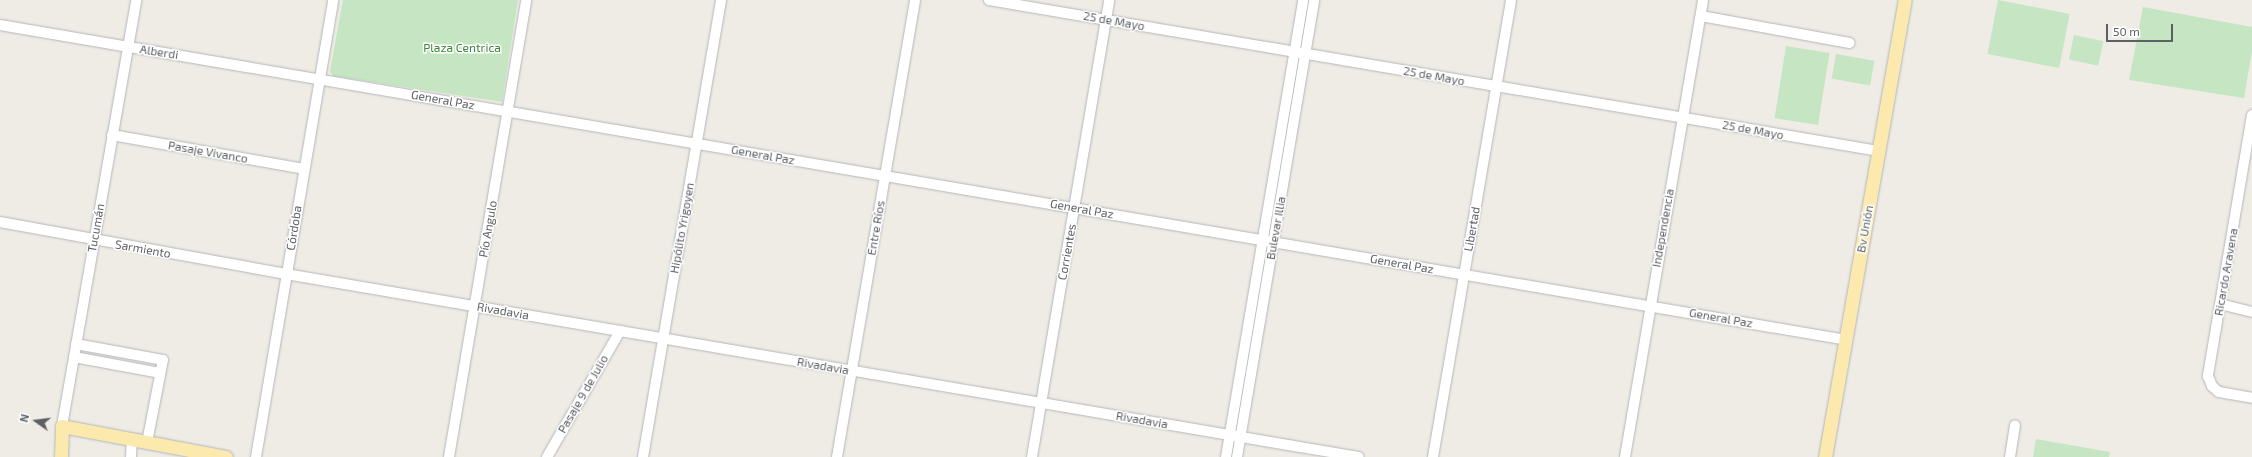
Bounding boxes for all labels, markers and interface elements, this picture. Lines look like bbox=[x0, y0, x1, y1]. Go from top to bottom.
street label: 25 de Mayo bbox=[1082, 9, 1146, 33]
scale bar bbox=[2108, 16, 2175, 42]
text: 50 m bbox=[2113, 24, 2140, 38]
park label: Plaza Centrica bbox=[423, 41, 501, 55]
street label: Alberdi bbox=[139, 42, 179, 62]
street label: 25 de Mayo bbox=[1402, 64, 1466, 88]
street label: General Paz bbox=[410, 87, 476, 113]
street label: 25 de Mayo bbox=[1721, 118, 1785, 142]
street label: Pasaje Vivanco bbox=[167, 138, 249, 166]
street label: General Paz bbox=[730, 142, 796, 168]
street label: Hipólito Yrigoyen bbox=[667, 181, 697, 275]
street label: Independencia bbox=[1649, 188, 1677, 268]
street label: Bulevar Illia bbox=[1263, 195, 1289, 261]
street label: General Paz bbox=[1049, 196, 1115, 222]
street label: Pío Angulo bbox=[476, 199, 500, 259]
street label: Entre Ríos bbox=[864, 199, 888, 257]
street label: Tucumán bbox=[85, 202, 107, 254]
street label: Córdoba bbox=[283, 204, 305, 252]
street label: Bv Unión bbox=[1854, 204, 1876, 254]
street label: Libertad bbox=[1461, 205, 1483, 253]
street label: Corrientes bbox=[1055, 223, 1079, 281]
street label: Ricardo Aravena bbox=[2211, 227, 2241, 317]
street label: Sarmiento bbox=[114, 237, 172, 261]
street label: General Paz bbox=[1369, 251, 1435, 277]
street label: Rivadavia bbox=[476, 299, 530, 323]
street label: General Paz bbox=[1688, 305, 1754, 331]
street label: Pasaje 9 de Julio bbox=[555, 352, 611, 436]
street label: Rivadavia bbox=[796, 354, 850, 378]
north arrow bbox=[16, 401, 56, 441]
street label: Rivadavia bbox=[1115, 408, 1169, 432]
text: N bbox=[17, 413, 31, 423]

